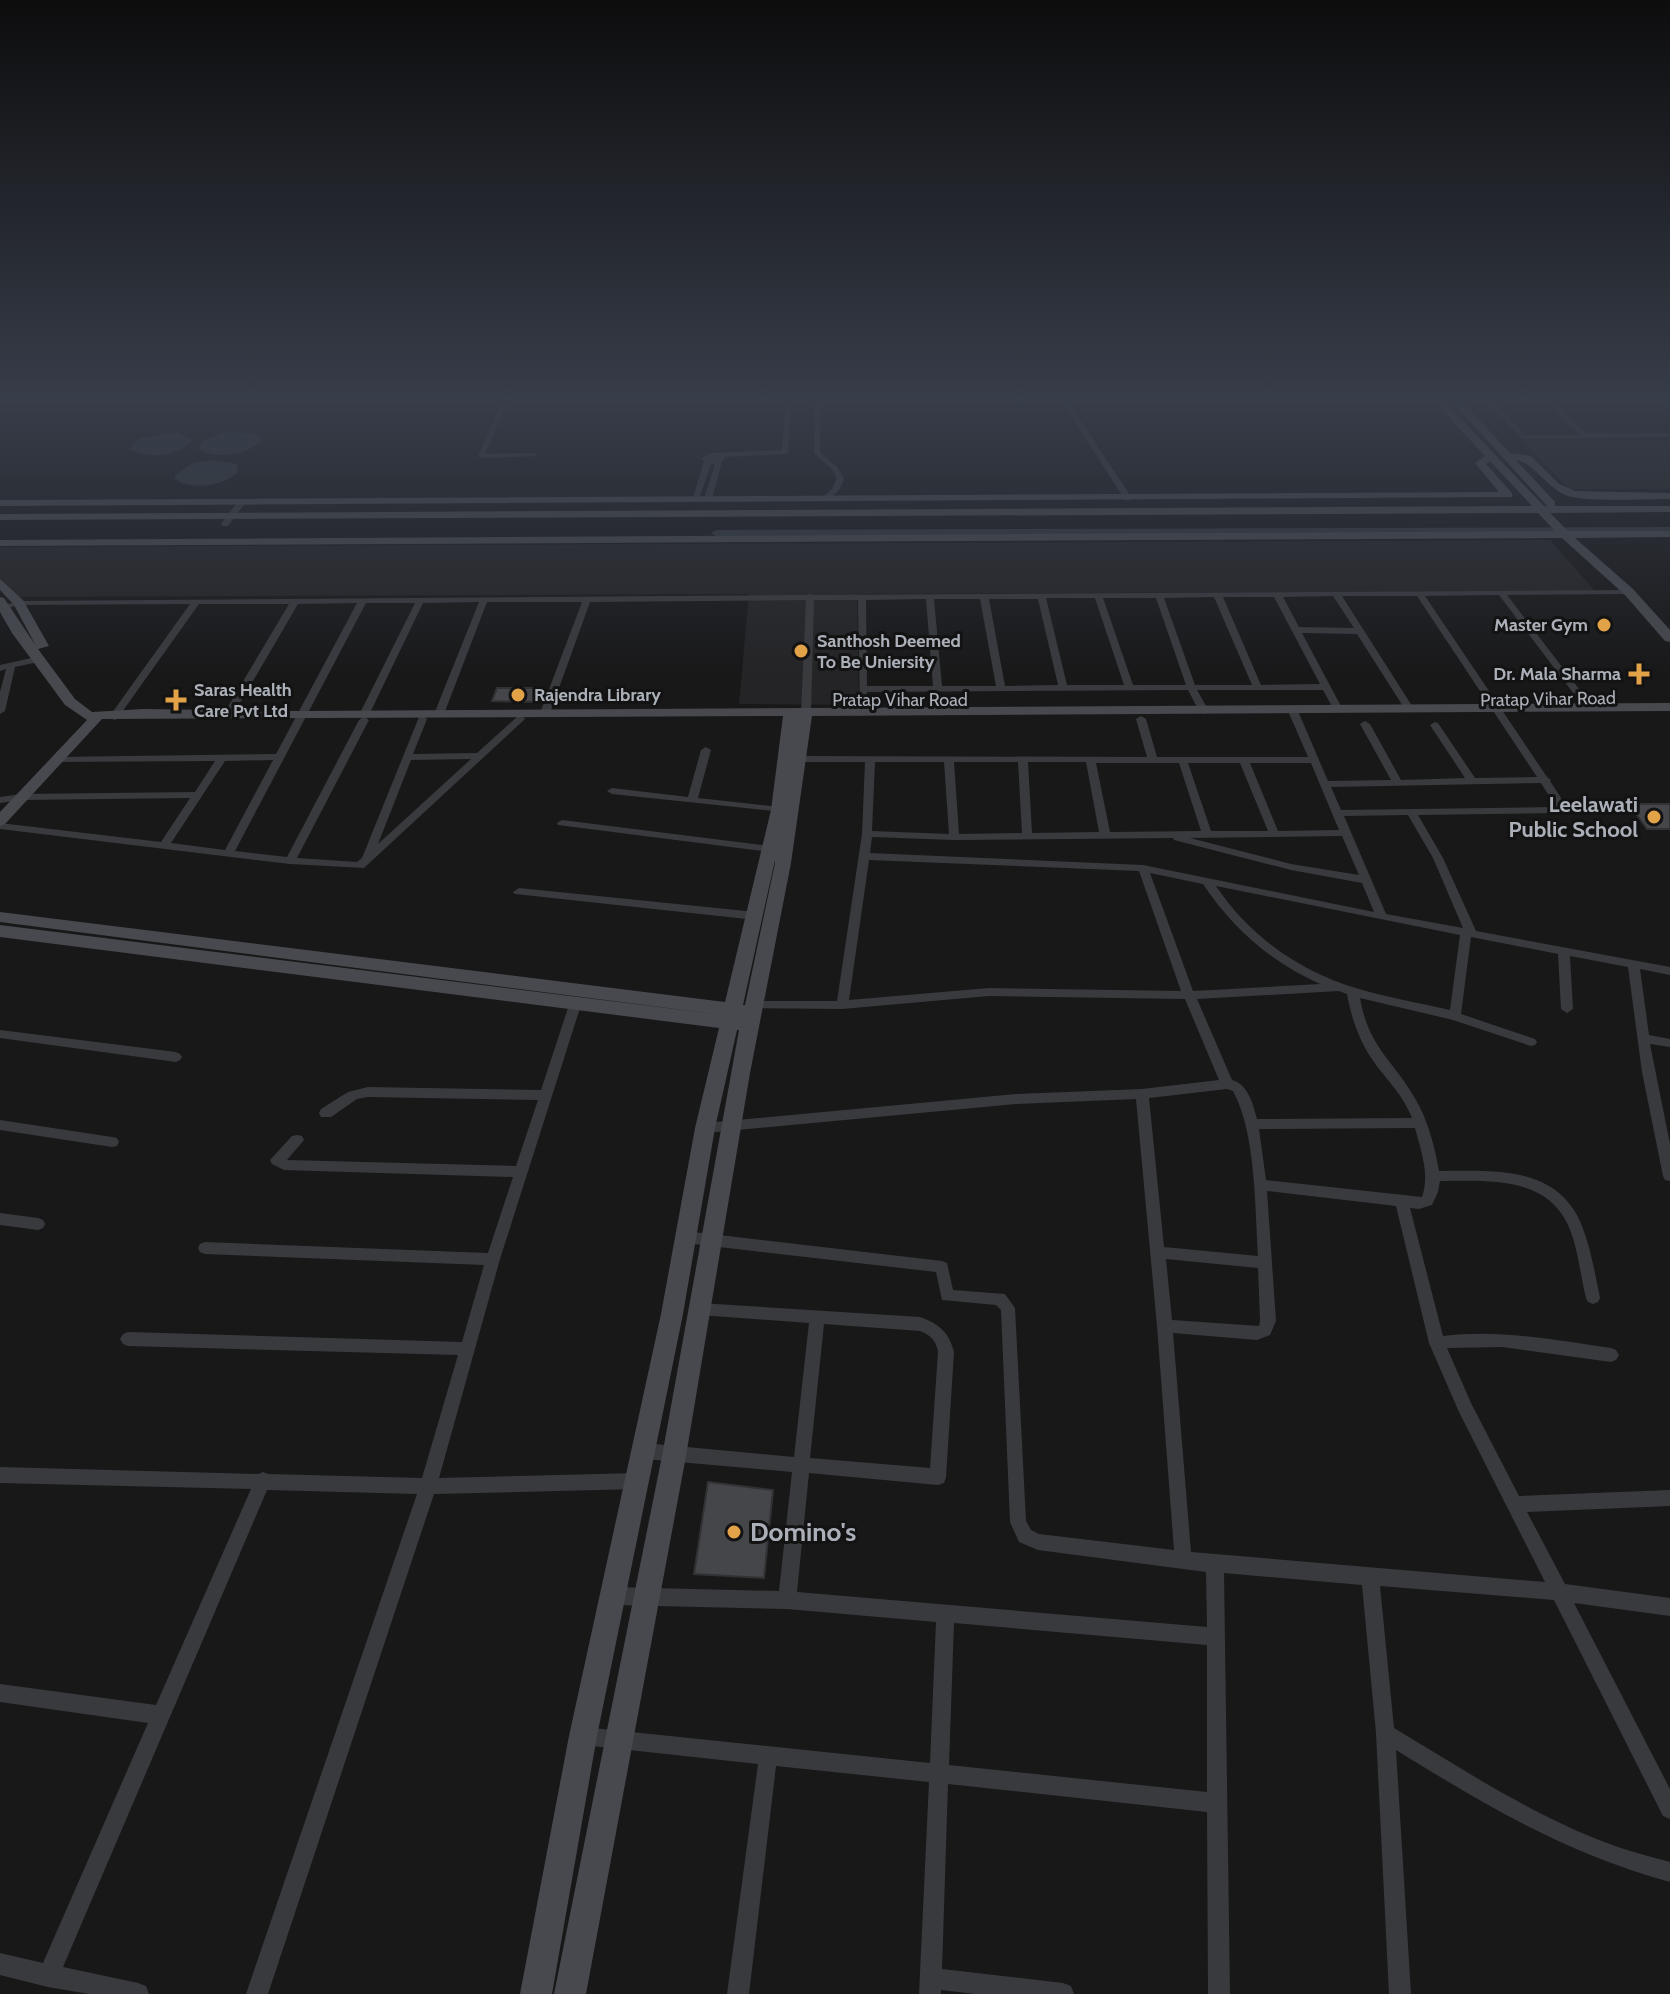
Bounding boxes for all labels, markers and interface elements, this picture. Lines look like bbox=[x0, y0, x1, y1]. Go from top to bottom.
place label: Master Gym bbox=[1494, 614, 1588, 636]
marker: Master Gym bbox=[1595, 616, 1613, 634]
place label: Santhosh Deemed To Be Uniersity bbox=[817, 630, 961, 673]
marker: Santhosh Deemed To Be Uniersity bbox=[792, 642, 810, 660]
place label: Dr. Mala Sharma bbox=[1493, 663, 1621, 685]
marker: Dr. Mala Sharma bbox=[1628, 663, 1650, 685]
place label: Saras Health Care Pvt Ltd bbox=[194, 679, 292, 722]
place label: Rajendra Library bbox=[534, 684, 661, 706]
marker: Rajendra Library bbox=[509, 686, 527, 704]
street label: Pratap Vihar Road bbox=[1480, 687, 1616, 711]
marker: Saras Health Care Pvt Ltd bbox=[165, 689, 187, 711]
street label: Pratap Vihar Road bbox=[832, 689, 968, 711]
place label: Leelawati Public School bbox=[1509, 791, 1638, 843]
marker: Leelawati Public School bbox=[1645, 808, 1663, 826]
place label: Domino's bbox=[750, 1516, 856, 1548]
marker: Domino's bbox=[725, 1523, 743, 1541]

